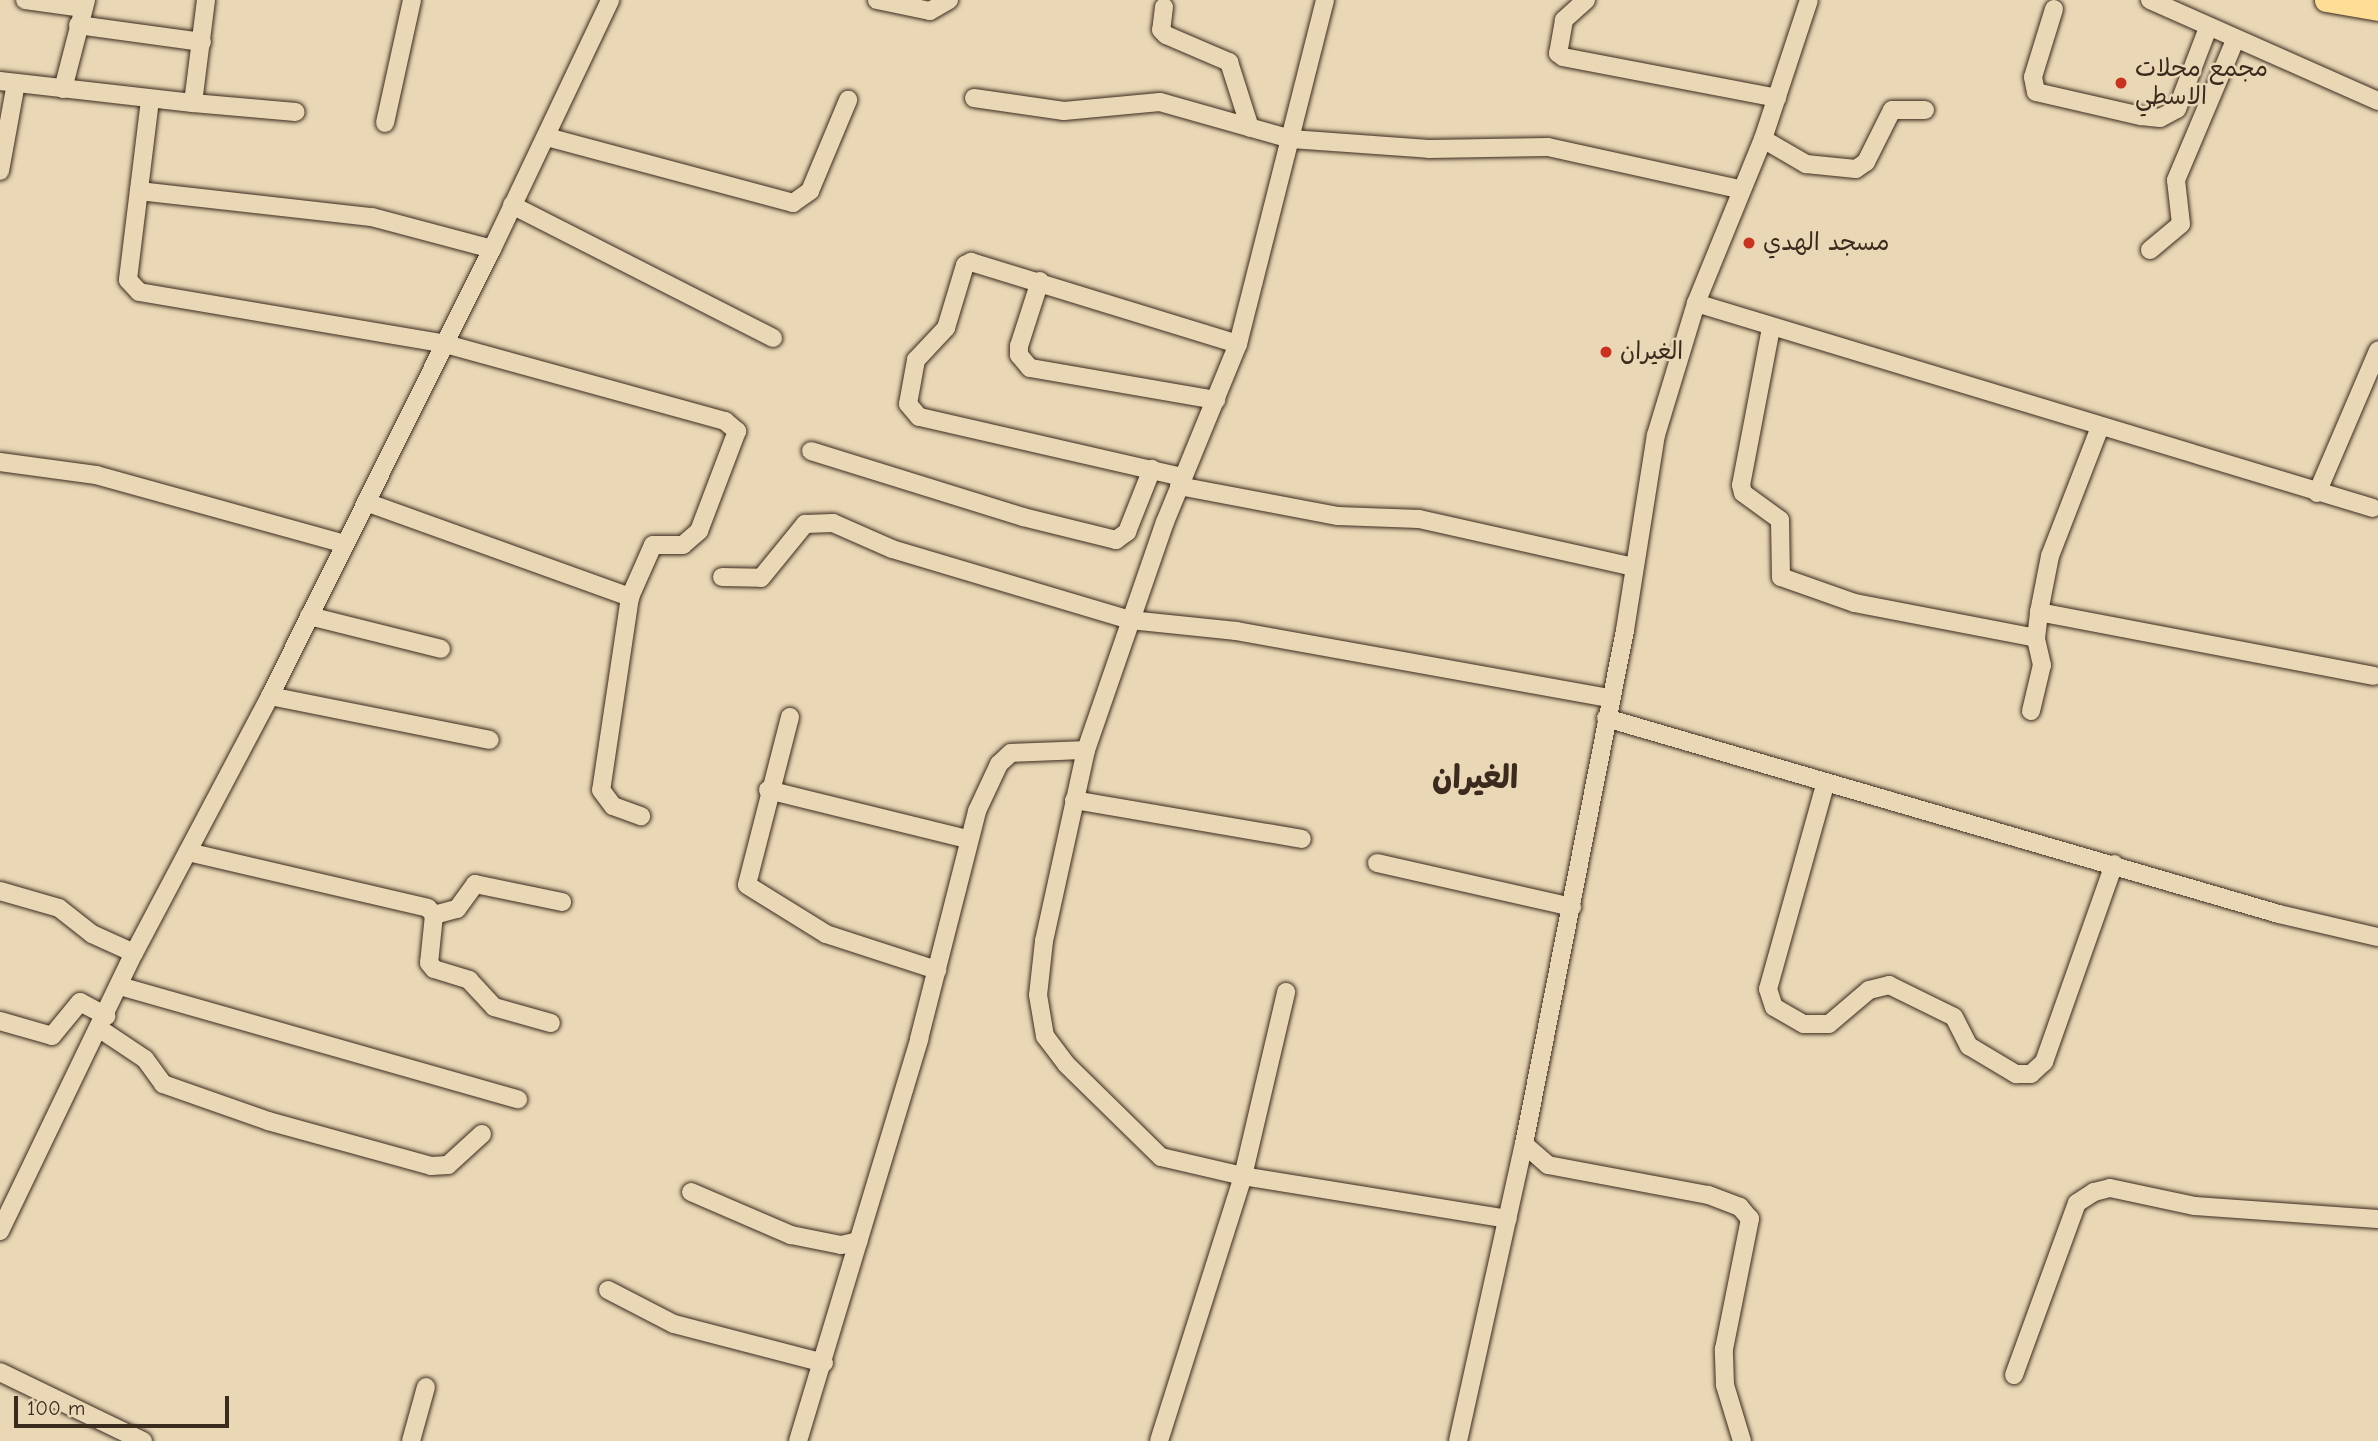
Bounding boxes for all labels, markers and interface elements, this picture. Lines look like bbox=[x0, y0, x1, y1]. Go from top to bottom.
place label: مجمع محلات الاسطي bbox=[2135, 55, 2268, 111]
marker: مجمع محلات الاسطي bbox=[2113, 75, 2129, 91]
place label: مسجد الهدي bbox=[1763, 229, 1889, 257]
marker: مسجد الهدي bbox=[1741, 235, 1757, 251]
place label: الغيران bbox=[1620, 338, 1683, 366]
marker: الغيران bbox=[1598, 344, 1614, 360]
district label: الغيران bbox=[1432, 759, 1518, 797]
scale bar bbox=[18, 1382, 233, 1426]
text: 100 m bbox=[27, 1396, 85, 1420]

